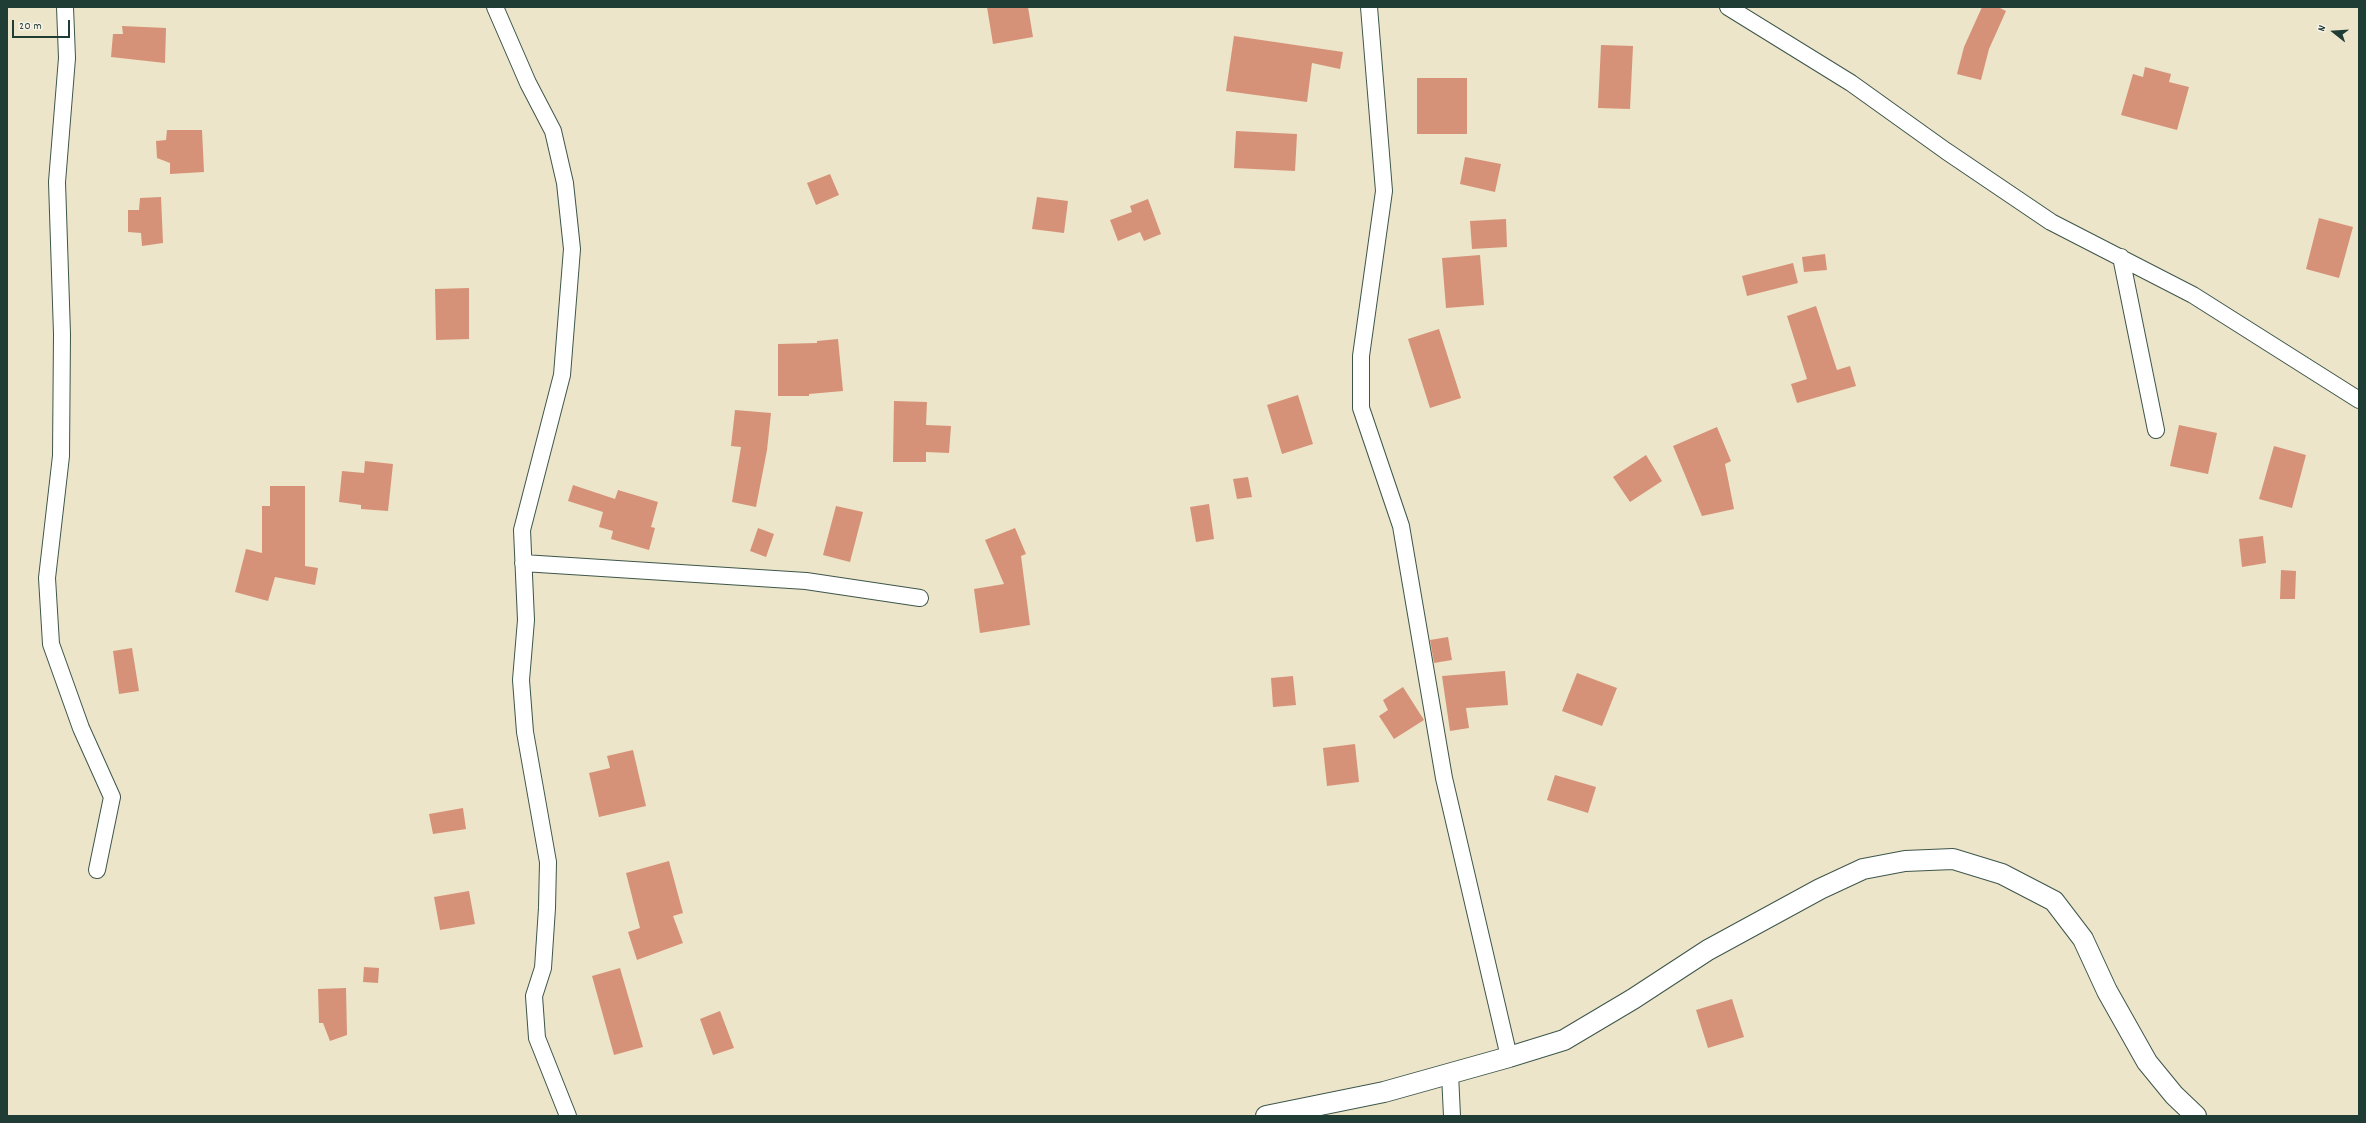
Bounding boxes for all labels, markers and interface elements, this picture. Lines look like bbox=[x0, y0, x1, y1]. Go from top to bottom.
scale bar bbox=[14, 12, 72, 38]
north arrow bbox=[2314, 12, 2354, 52]
text: 20 m bbox=[19, 18, 42, 35]
text: N bbox=[2314, 24, 2331, 33]

